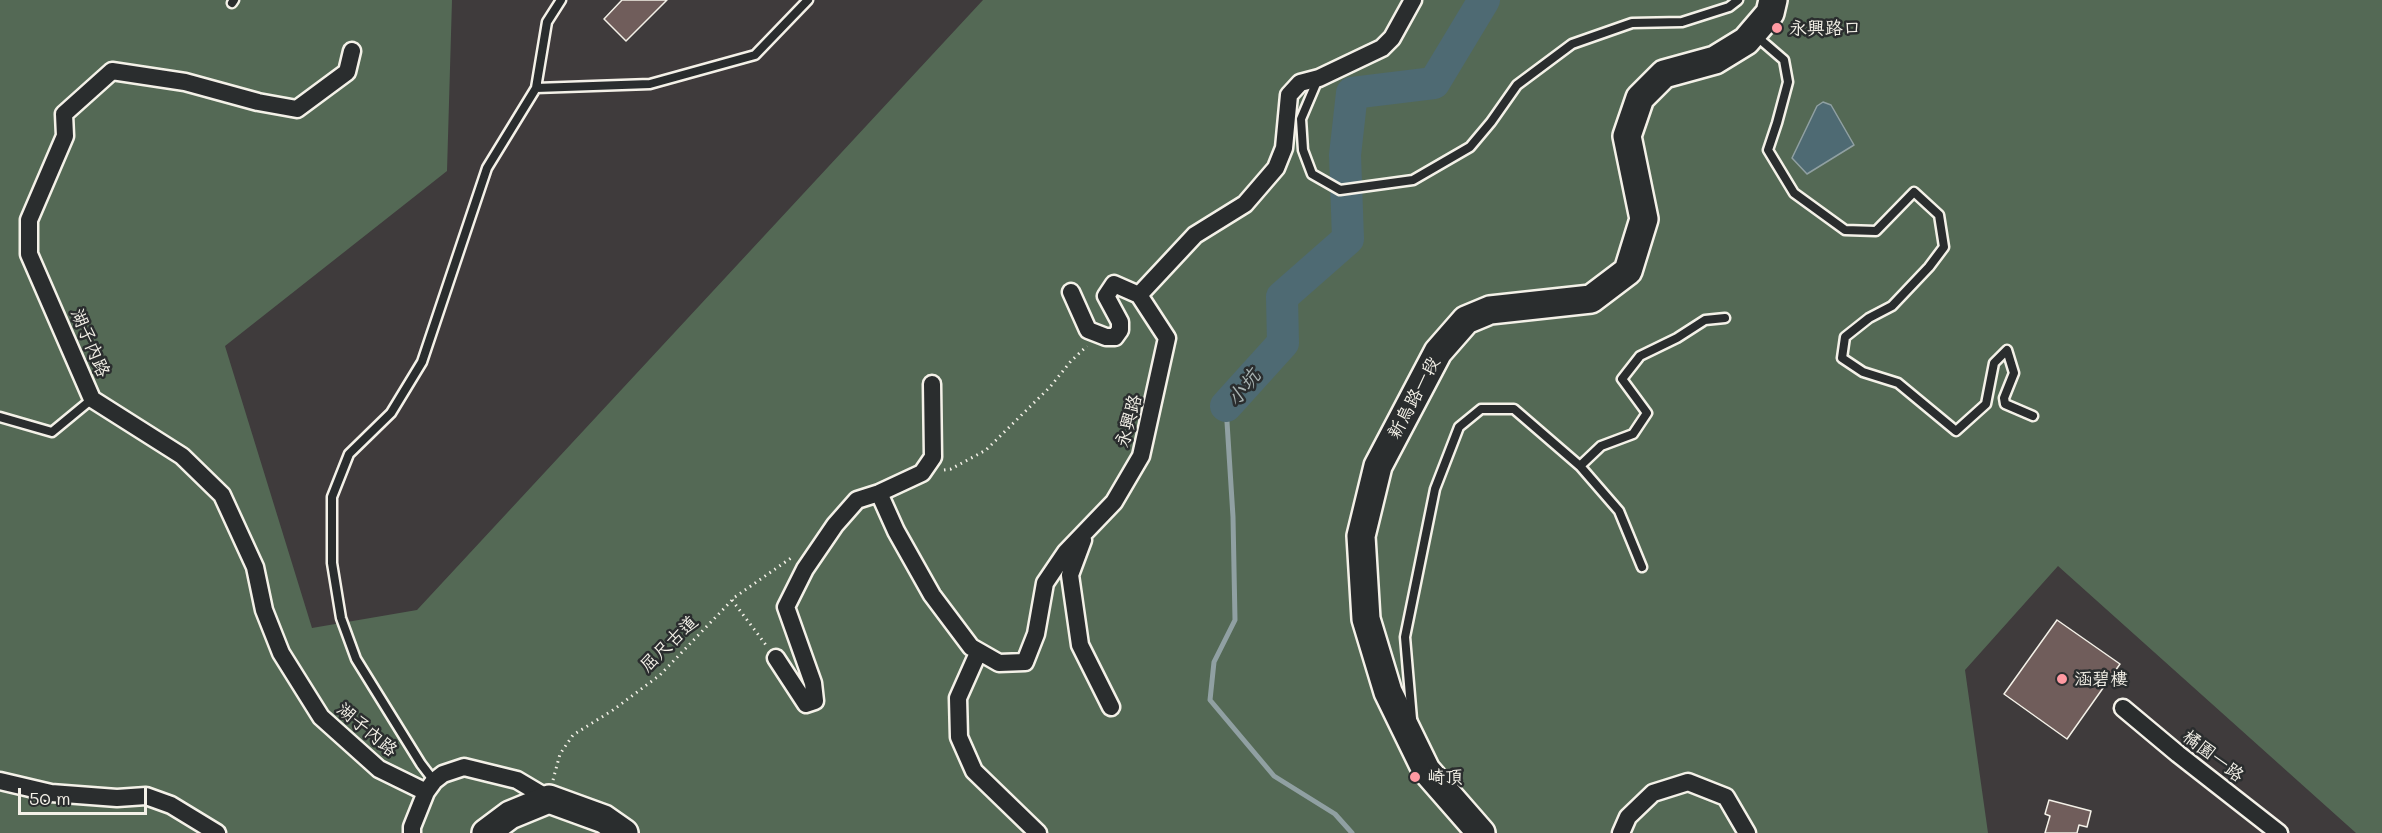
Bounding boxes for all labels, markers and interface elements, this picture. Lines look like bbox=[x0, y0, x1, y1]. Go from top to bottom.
place label: 永興路口 bbox=[1789, 17, 1861, 39]
marker: 永興路口 bbox=[1770, 21, 1784, 35]
street label: 湖子內路 bbox=[66, 306, 114, 380]
street label: 新烏路一段 bbox=[1383, 353, 1445, 443]
water label: 小坑 bbox=[1222, 365, 1266, 411]
street label: 永興路 bbox=[1112, 392, 1146, 450]
street label: 屈尺古道 bbox=[636, 611, 702, 677]
place label: 涵碧樓 bbox=[2074, 668, 2128, 690]
marker: 涵碧樓 bbox=[2055, 672, 2069, 686]
street label: 湖子內路 bbox=[332, 699, 402, 761]
street label: 橘園一路 bbox=[2178, 725, 2248, 787]
place label: 崎頂 bbox=[1427, 766, 1463, 788]
marker: 崎頂 bbox=[1408, 770, 1422, 784]
scale bar bbox=[21, 776, 150, 814]
text: 50 m bbox=[29, 786, 71, 810]

